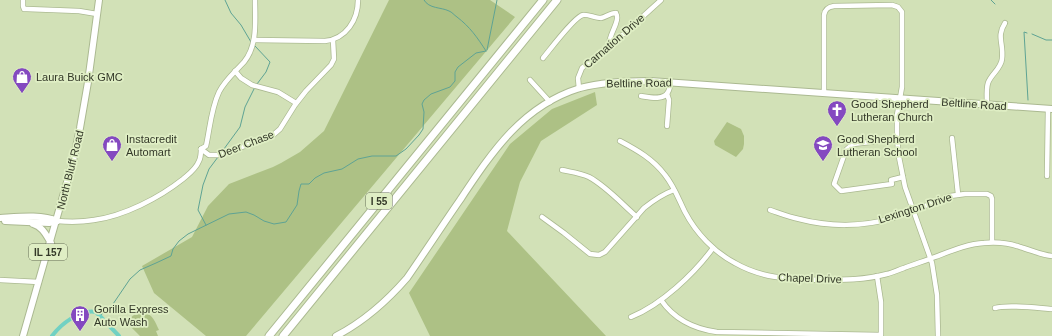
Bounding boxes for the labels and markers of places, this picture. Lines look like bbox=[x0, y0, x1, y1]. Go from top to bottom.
shop icon: Laura Buick GMC bbox=[11, 66, 33, 94]
place label: Laura Buick GMC bbox=[36, 71, 123, 83]
place label: Good Shepherd Lutheran Church bbox=[851, 98, 933, 123]
church icon: Good Shepherd Lutheran Church bbox=[826, 99, 848, 127]
place label: Instacredit Automart bbox=[126, 133, 177, 158]
place label: Good Shepherd Lutheran School bbox=[837, 133, 917, 158]
shop icon: Instacredit Automart bbox=[101, 134, 123, 162]
school or university icon: Good Shepherd Lutheran School bbox=[812, 134, 834, 162]
place label: Gorilla Express Auto Wash bbox=[94, 303, 169, 328]
building icon: Gorilla Express Auto Wash bbox=[69, 304, 91, 332]

